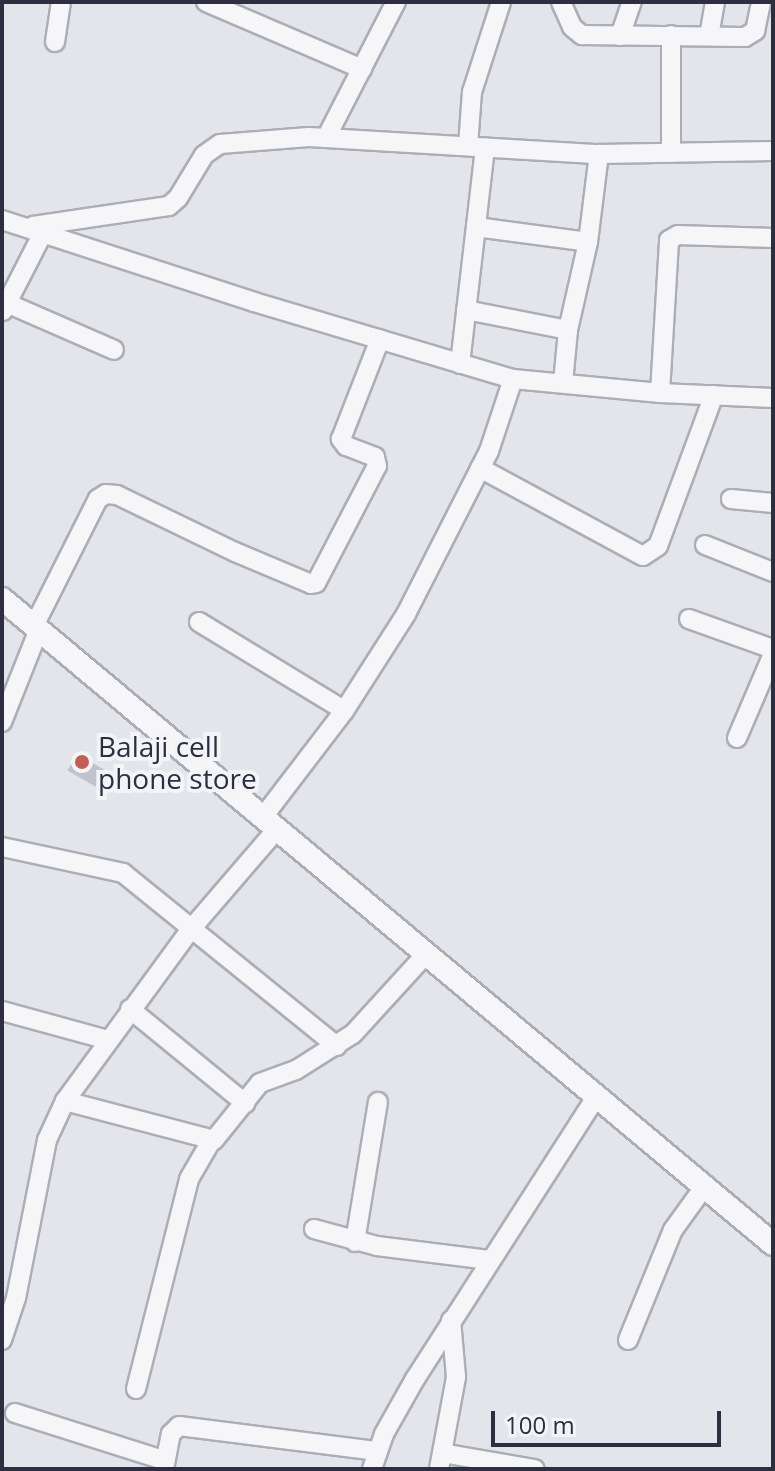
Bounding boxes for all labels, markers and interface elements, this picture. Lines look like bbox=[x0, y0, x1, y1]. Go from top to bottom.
place label: Balaji cell phone store bbox=[98, 729, 257, 795]
marker: Balaji cell phone store bbox=[73, 753, 91, 771]
scale bar bbox=[495, 1395, 725, 1445]
text: 100 m bbox=[505, 1408, 575, 1441]

